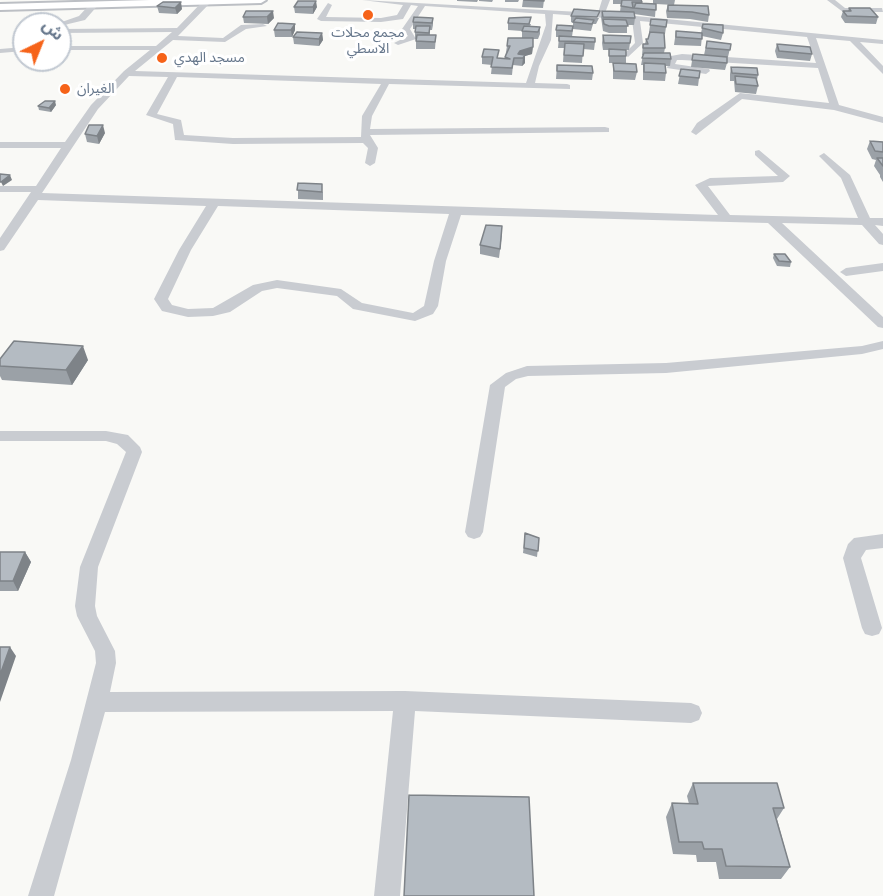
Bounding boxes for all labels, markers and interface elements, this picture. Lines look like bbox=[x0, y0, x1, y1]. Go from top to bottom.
marker: مجمع محلات الاسطي bbox=[361, 8, 375, 22]
north arrow bbox=[12, 12, 72, 72]
text: ش bbox=[38, 16, 68, 45]
place label: مجمع محلات الاسطي bbox=[331, 25, 405, 57]
place label: مسجد الهدي bbox=[174, 50, 245, 66]
marker: مسجد الهدي bbox=[155, 51, 169, 65]
place label: الغيران bbox=[77, 81, 115, 97]
marker: الغيران bbox=[58, 82, 72, 96]

